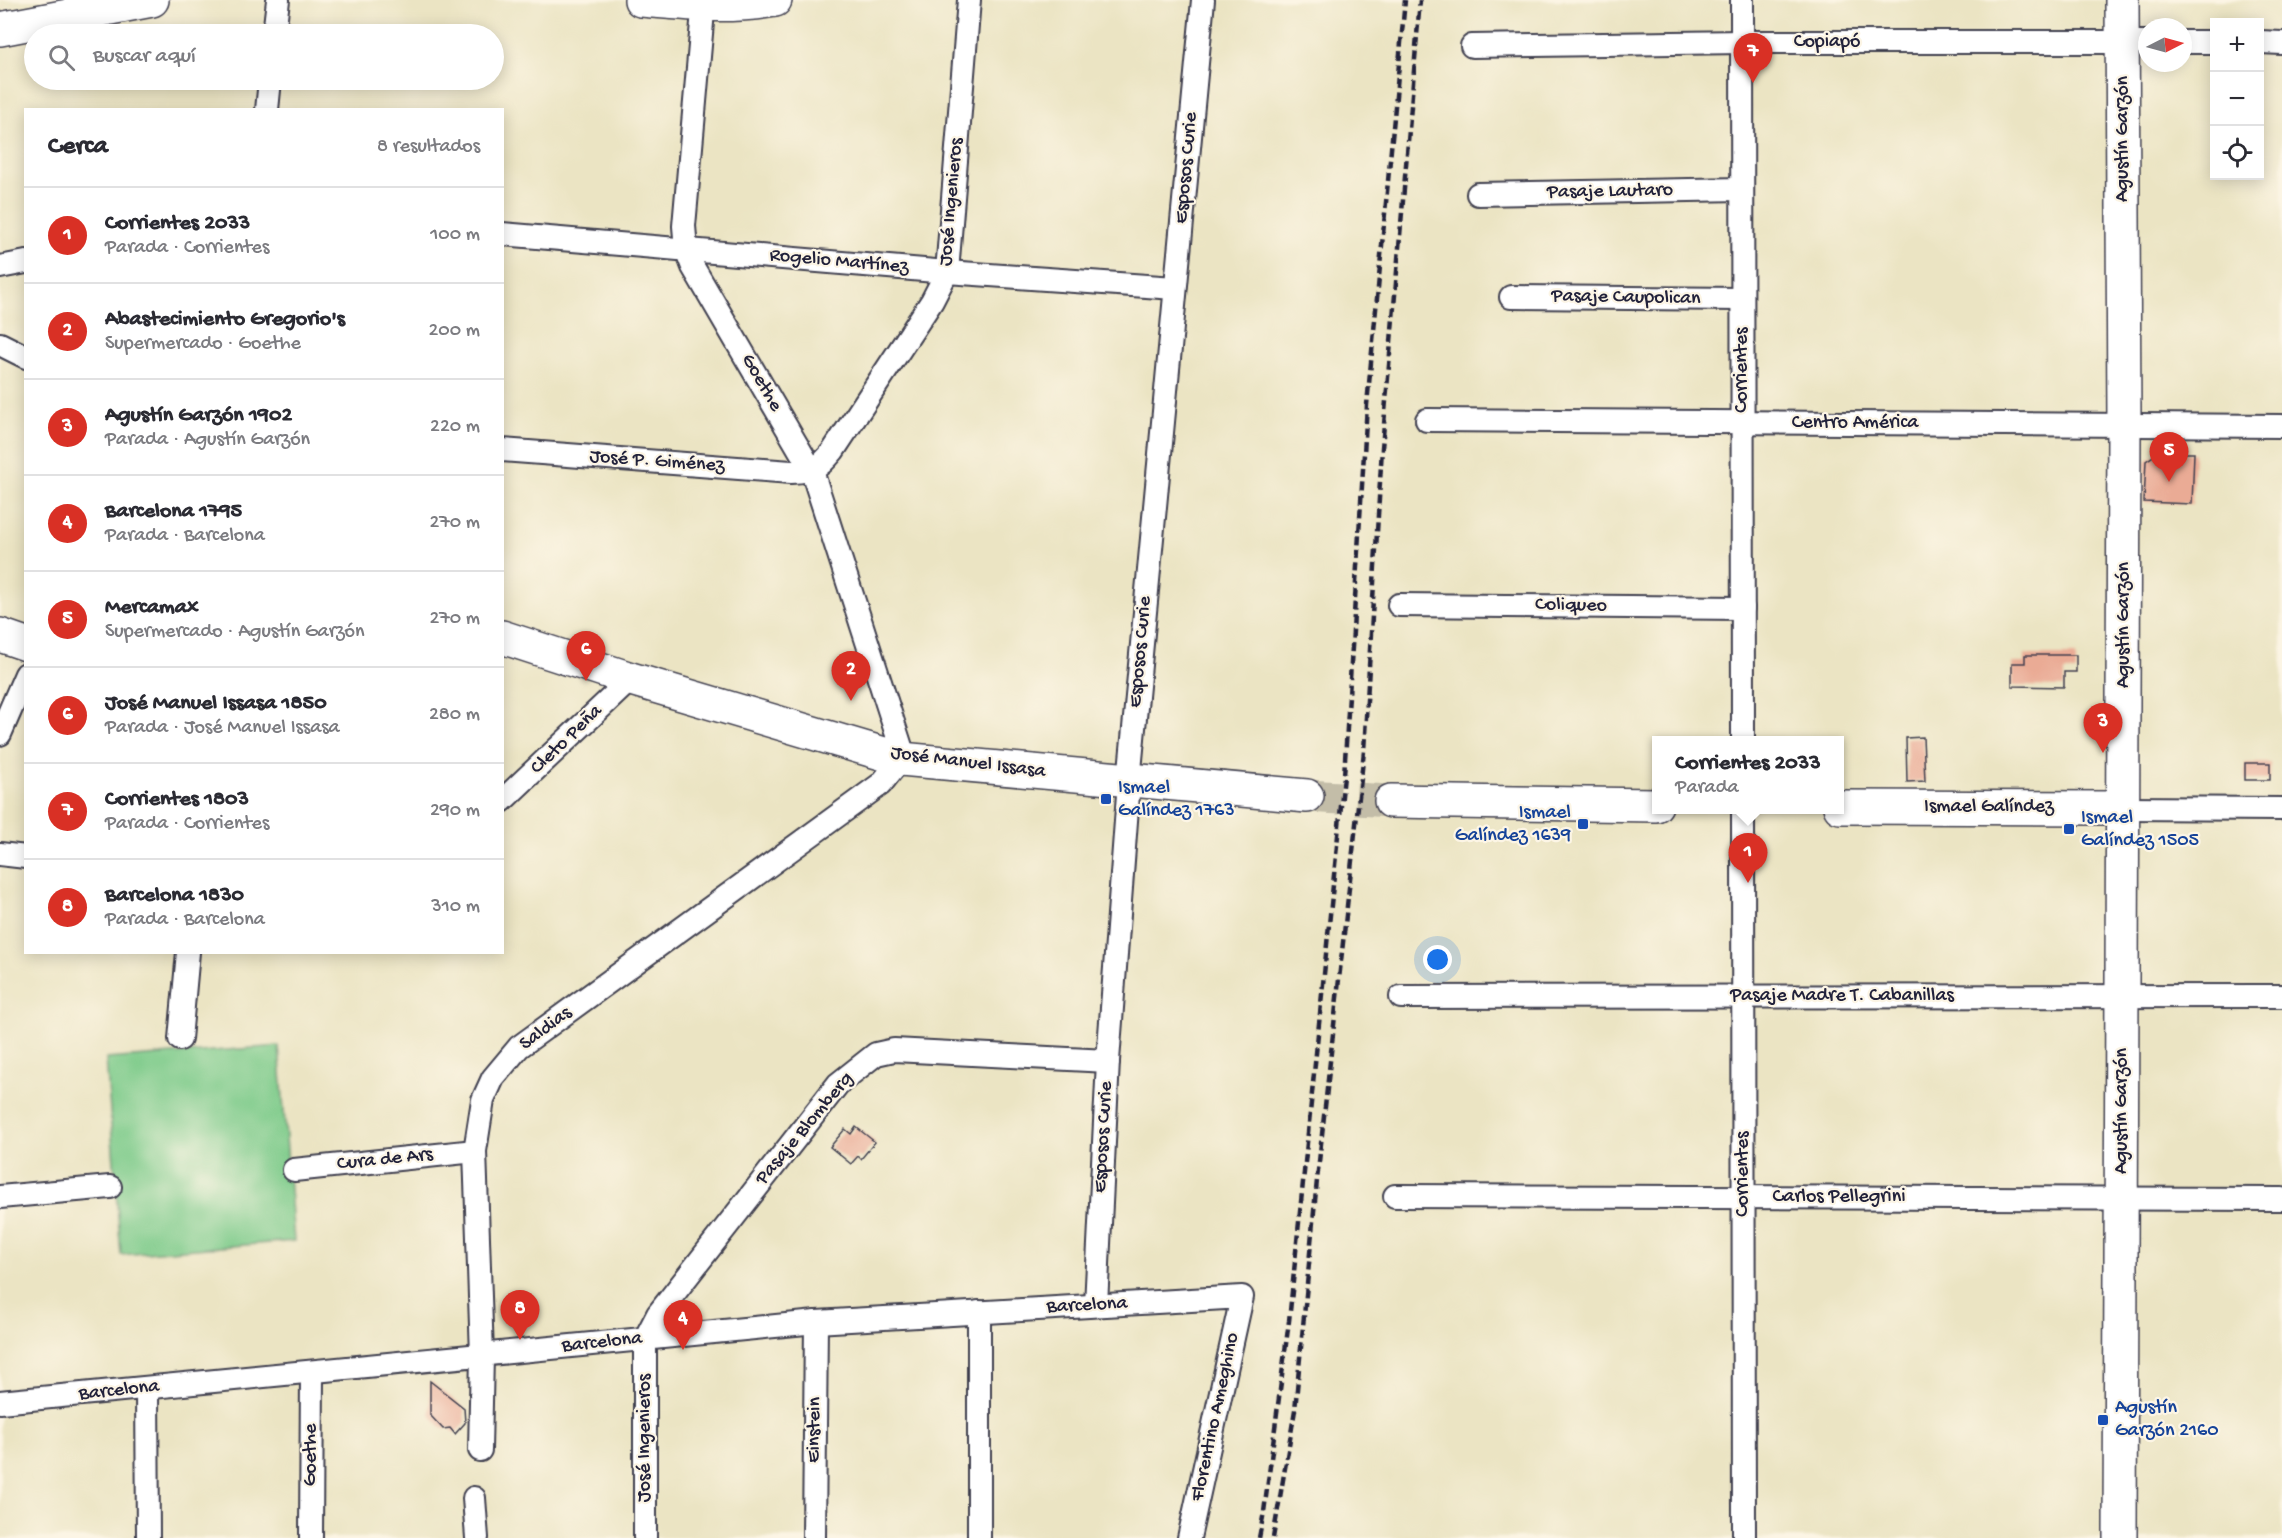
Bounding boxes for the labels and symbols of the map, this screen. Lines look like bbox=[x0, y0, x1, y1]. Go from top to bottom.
north arrow bbox=[2138, 18, 2192, 72]
street label: Copiapó bbox=[1794, 31, 1860, 54]
pin: 7 bbox=[1734, 34, 1772, 83]
street label: Agustín Garzón bbox=[2112, 75, 2135, 202]
street label: Esposos Curie bbox=[1171, 111, 1203, 225]
street label: José Ingenieros bbox=[935, 136, 969, 267]
street label: Pasaje Lautaro bbox=[1546, 179, 1673, 205]
street label: Rogelio Martínez bbox=[768, 244, 911, 280]
street label: Pasaje Caupolican bbox=[1550, 285, 1701, 311]
street label: Corrientes bbox=[1731, 327, 1754, 413]
street label: Goethe bbox=[735, 350, 787, 416]
street label: Centro América bbox=[1792, 412, 1919, 435]
pin: 5 bbox=[2150, 432, 2188, 482]
street label: José P. Giménez bbox=[589, 446, 727, 478]
street label: Agustín Garzón bbox=[2113, 561, 2136, 688]
street label: Coliqueo bbox=[1535, 594, 1607, 618]
street label: Esposos Curie bbox=[1125, 595, 1157, 709]
pin: 6 bbox=[566, 632, 606, 681]
pin: 2 bbox=[832, 652, 870, 701]
street label: Cleto Peña bbox=[526, 700, 608, 780]
pin: 3 bbox=[2084, 704, 2122, 753]
street label: José Manuel Issasa bbox=[889, 742, 1048, 784]
place label: Ismael Galíndez 1763 bbox=[1118, 777, 1235, 823]
marker: Ismael Galíndez 1763 bbox=[1099, 792, 1113, 806]
street label: Ismael Galíndez bbox=[1924, 796, 2055, 819]
place label: Ismael Galíndez 1639 bbox=[1455, 802, 1571, 848]
place label: Ismael Galíndez 1505 bbox=[2081, 807, 2199, 853]
marker: Ismael Galíndez 1639 bbox=[1576, 817, 1590, 831]
marker: Ismael Galíndez 1505 bbox=[2062, 822, 2076, 836]
pin: 1 bbox=[1728, 834, 1768, 883]
your location bbox=[1423, 945, 1452, 974]
street label: Pasaje Madre T. Cabanillas bbox=[1729, 985, 1955, 1008]
street label: Saldias bbox=[515, 1002, 577, 1056]
street label: Agustín Garzón bbox=[2111, 1047, 2134, 1174]
street label: Pasaje Blomberg bbox=[751, 1068, 859, 1191]
street label: Esposos Curie bbox=[1090, 1080, 1118, 1193]
street label: Corrientes bbox=[1732, 1131, 1755, 1217]
street label: Cura de Ars bbox=[336, 1143, 435, 1176]
street label: Carlos Pellegrini bbox=[1772, 1186, 1906, 1209]
pin: 8 bbox=[500, 1290, 540, 1340]
street label: Barcelona bbox=[1045, 1292, 1129, 1320]
pin: 4 bbox=[664, 1300, 702, 1350]
street label: Barcelona bbox=[560, 1327, 644, 1359]
street label: Florentino Ameghino bbox=[1187, 1331, 1245, 1504]
street label: José Ingenieros bbox=[634, 1373, 657, 1502]
street label: Barcelona bbox=[77, 1375, 161, 1407]
street label: Einstein bbox=[803, 1396, 827, 1463]
place label: Agustín Garzón 2160 bbox=[2115, 1397, 2219, 1443]
marker: Agustín Garzón 2160 bbox=[2096, 1413, 2110, 1427]
street label: Goethe bbox=[300, 1423, 323, 1486]

